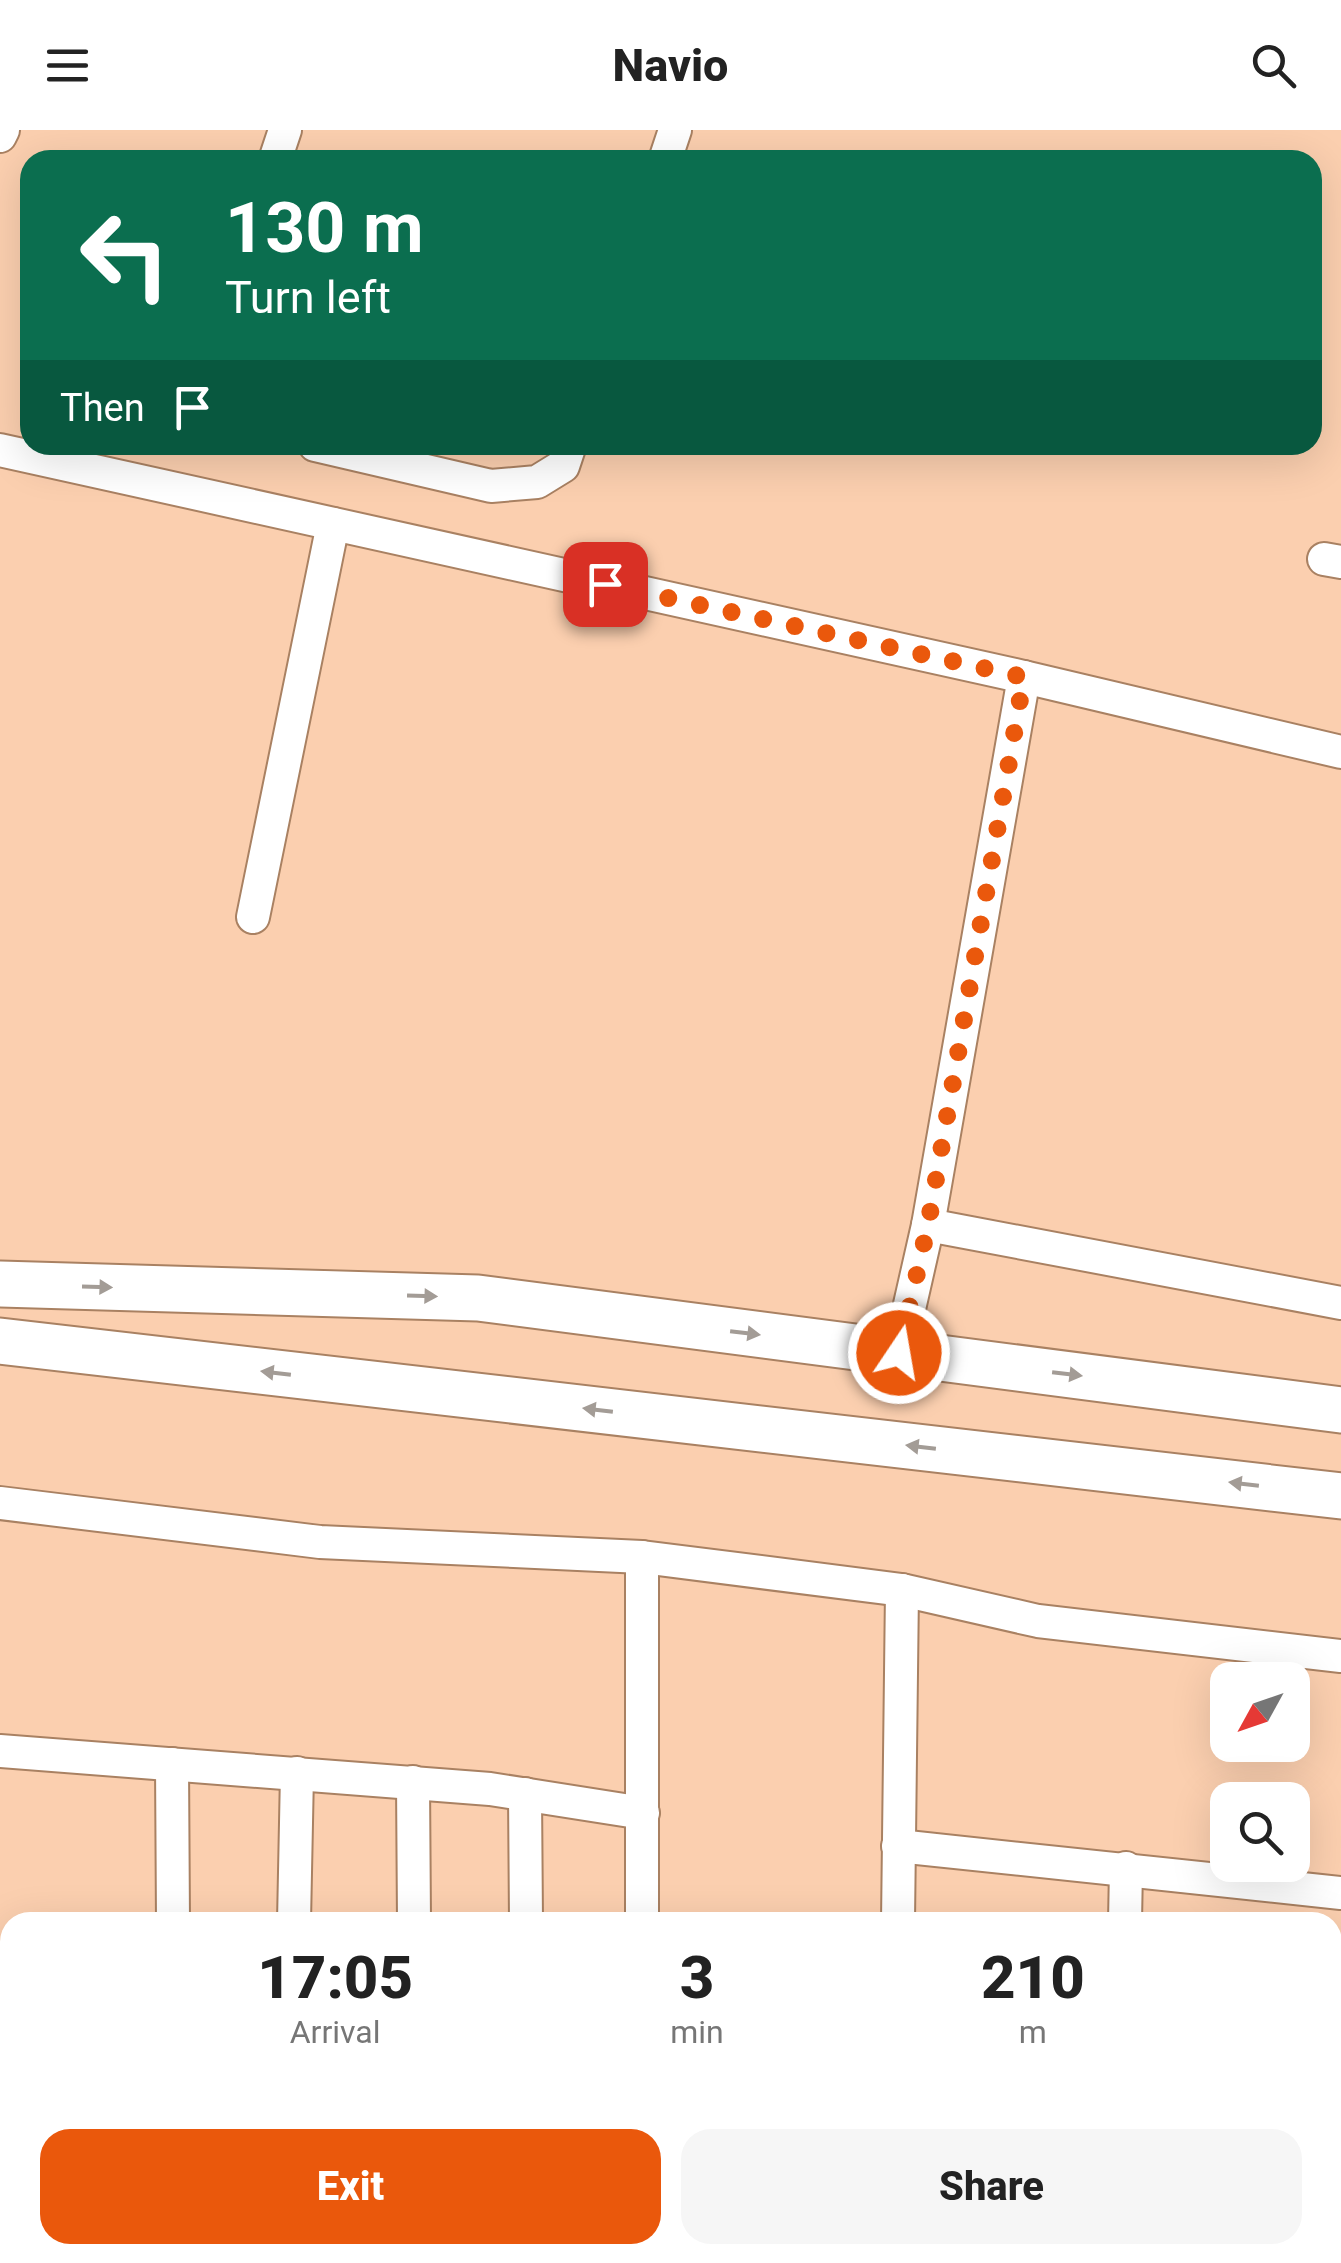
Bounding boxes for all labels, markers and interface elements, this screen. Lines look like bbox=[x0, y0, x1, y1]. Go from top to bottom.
icon: menu bbox=[40, 38, 95, 93]
icon: search bbox=[1246, 38, 1301, 93]
text: Navio bbox=[613, 39, 728, 92]
text: 130 m bbox=[225, 187, 424, 269]
icon: left bbox=[60, 190, 190, 320]
text: Turn left bbox=[225, 271, 391, 324]
icon: arrive bbox=[165, 380, 220, 435]
text: Then bbox=[60, 386, 145, 430]
pin bbox=[563, 542, 648, 627]
icon: arrive bbox=[578, 557, 633, 612]
one-way arrow bbox=[82, 1279, 114, 1295]
one-way arrow bbox=[407, 1289, 439, 1305]
position arrow bbox=[847, 1301, 951, 1405]
one-way arrow bbox=[730, 1325, 761, 1341]
one-way arrow bbox=[259, 1365, 291, 1381]
one-way arrow bbox=[1052, 1367, 1084, 1383]
one-way arrow bbox=[582, 1402, 614, 1418]
one-way arrow bbox=[905, 1439, 937, 1455]
one-way arrow bbox=[1228, 1476, 1260, 1492]
north arrow bbox=[1210, 1662, 1310, 1762]
map controls bbox=[1210, 1662, 1310, 1882]
button: search bbox=[1210, 1782, 1310, 1882]
text: 17:05 bbox=[257, 1942, 413, 2013]
text: 3 bbox=[680, 1942, 714, 2013]
text: 210 bbox=[981, 1942, 1085, 2013]
text: Arrival bbox=[290, 2013, 381, 2051]
text: min bbox=[670, 2013, 724, 2051]
text: m bbox=[1019, 2013, 1047, 2051]
button: Exit bbox=[40, 2129, 661, 2244]
button: Share bbox=[681, 2129, 1302, 2244]

